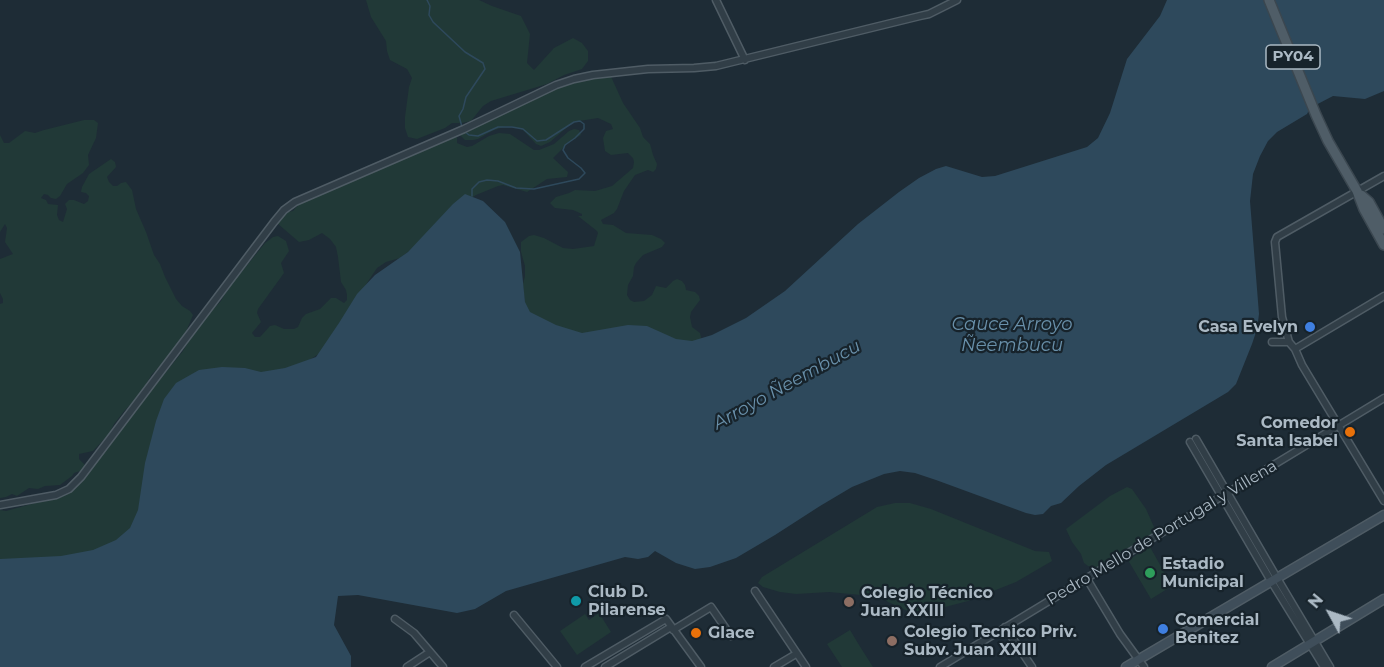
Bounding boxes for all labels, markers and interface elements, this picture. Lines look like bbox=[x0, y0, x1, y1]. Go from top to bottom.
road number: PY04 bbox=[1266, 45, 1320, 69]
water label: Cauce Arroyo Ñeembucu bbox=[951, 314, 1073, 356]
place label: Casa Evelyn bbox=[1198, 317, 1298, 337]
marker: Casa Evelyn bbox=[1303, 320, 1317, 334]
water label: Arroyo Ñeembucu bbox=[709, 335, 865, 435]
place label: Comedor Santa Isabel bbox=[1236, 413, 1338, 451]
marker: Comedor Santa Isabel bbox=[1343, 425, 1357, 439]
street label: Pedro Mello de Portugal y Villena bbox=[1043, 456, 1281, 610]
place label: Estadio Municipal bbox=[1162, 554, 1244, 592]
marker: Estadio Municipal bbox=[1143, 566, 1157, 580]
place label: Club D. Pilarense bbox=[588, 582, 666, 620]
place label: Colegio Técnico Juan XXIII bbox=[861, 583, 993, 621]
north arrow bbox=[1300, 583, 1360, 643]
text: N bbox=[1304, 590, 1327, 612]
marker: Club D. Pilarense bbox=[569, 594, 583, 608]
marker: Colegio Técnico Juan XXIII bbox=[842, 595, 856, 609]
place label: Comercial Benitez bbox=[1175, 610, 1259, 648]
place label: Colegio Tecnico Priv. Subv. Juan XXIII bbox=[904, 622, 1077, 660]
marker: Comercial Benitez bbox=[1156, 622, 1170, 636]
place label: Glace bbox=[708, 623, 755, 643]
marker: Glace bbox=[689, 626, 703, 640]
marker: Colegio Tecnico Priv. Subv. Juan XXIII bbox=[885, 634, 899, 648]

